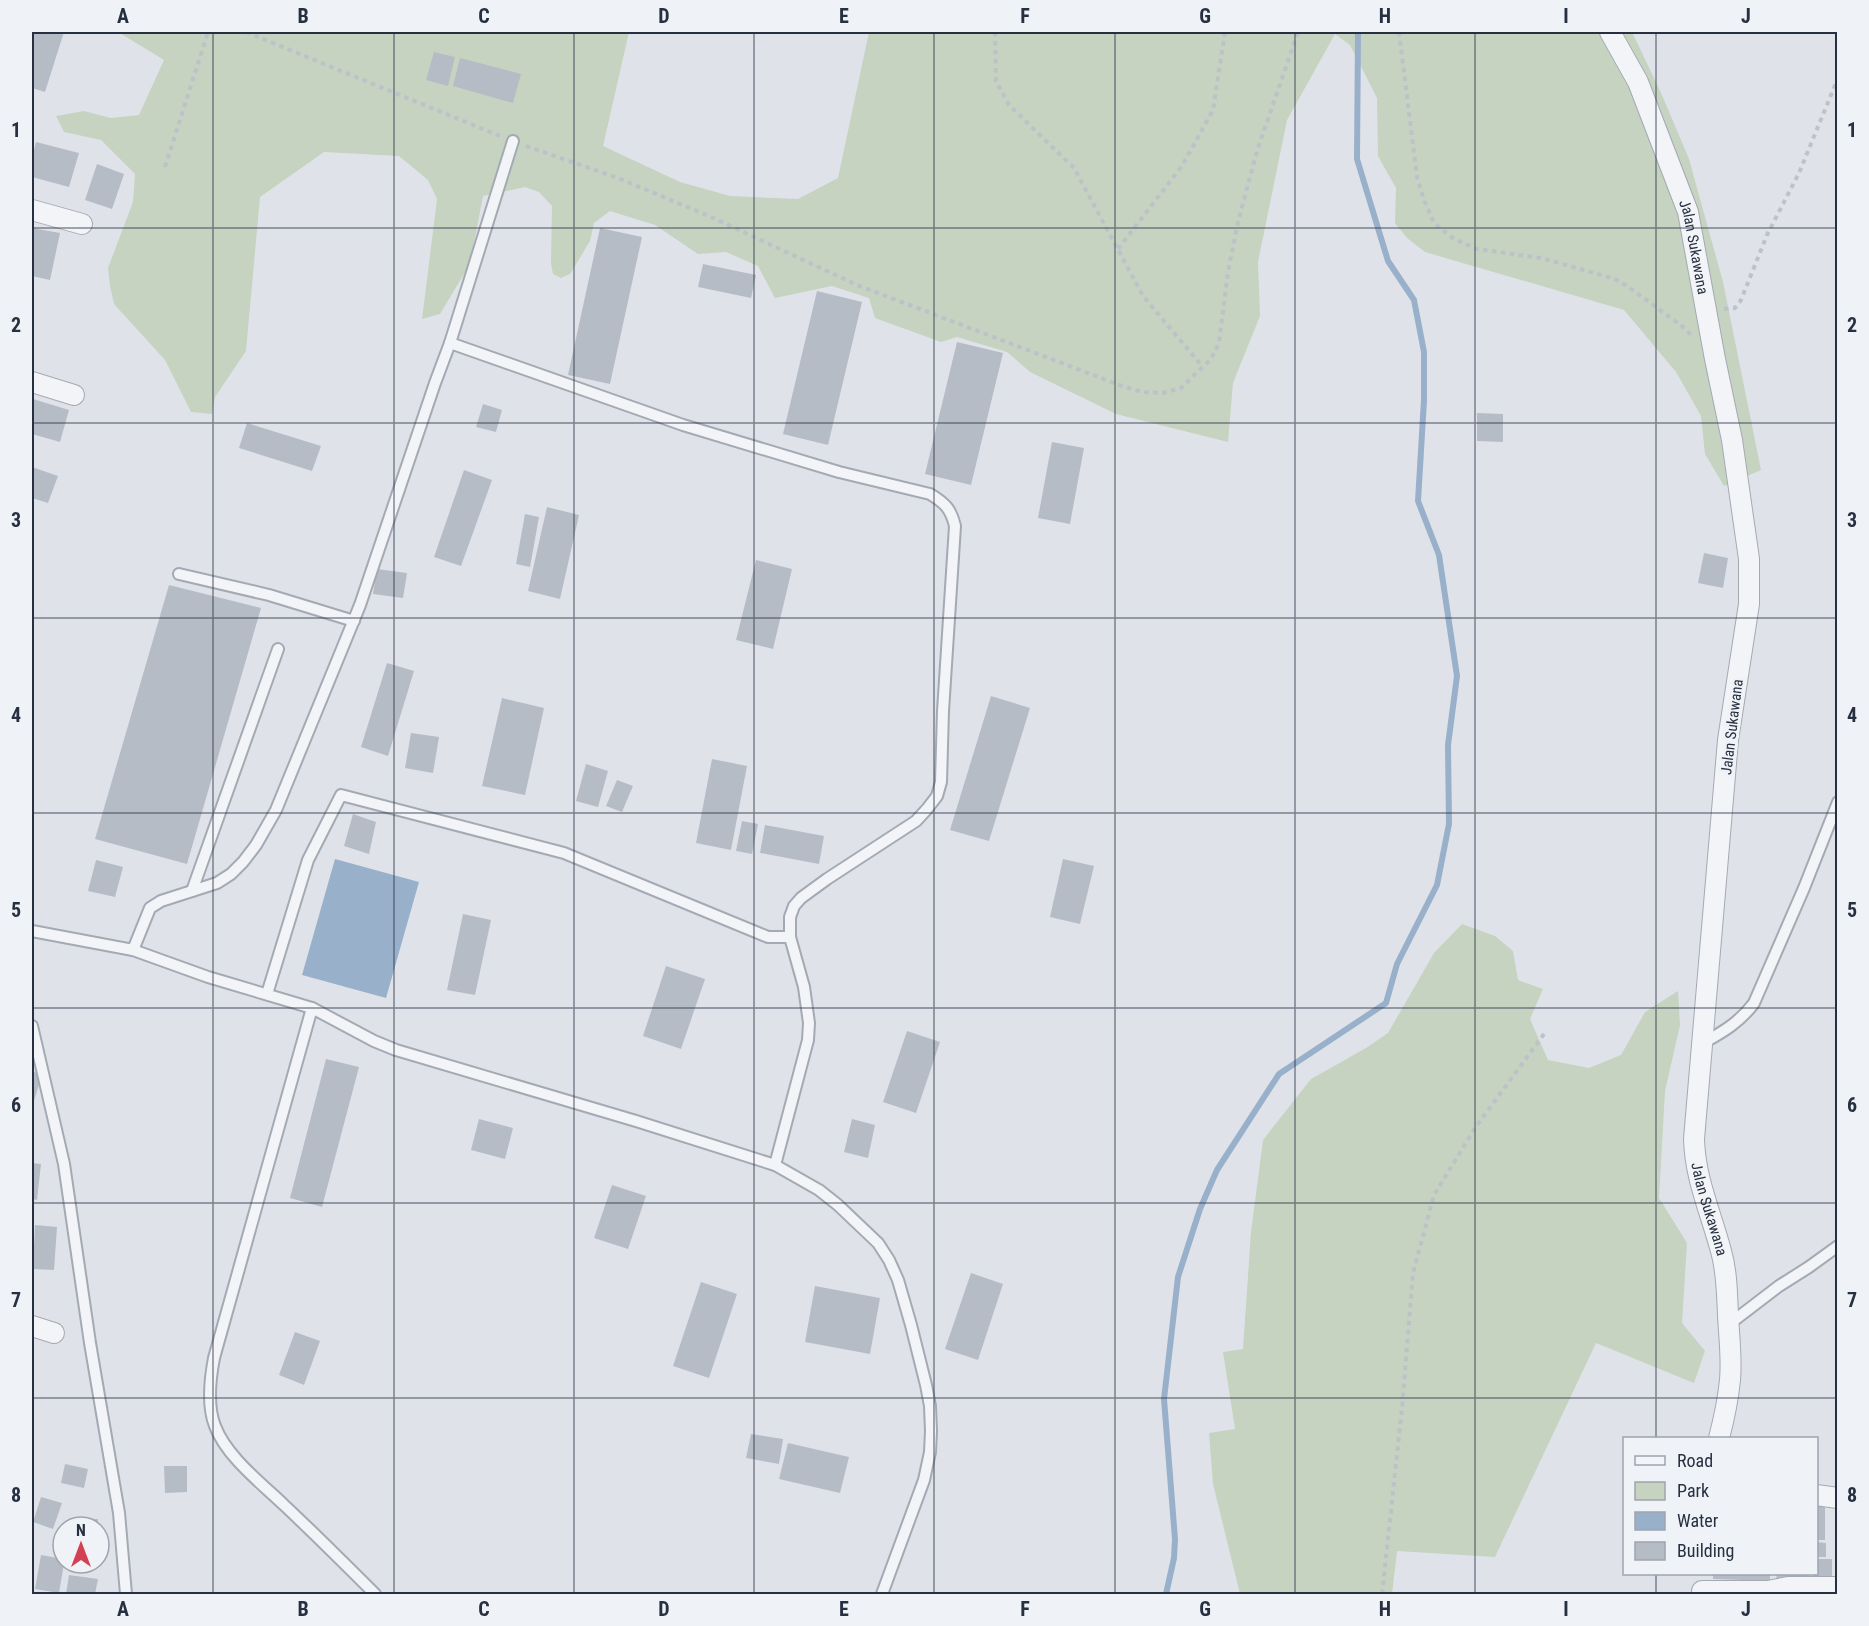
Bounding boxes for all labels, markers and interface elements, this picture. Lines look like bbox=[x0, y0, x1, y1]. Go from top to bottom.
text: A bbox=[117, 4, 129, 28]
text: B bbox=[297, 4, 309, 28]
text: C bbox=[478, 4, 490, 28]
text: D bbox=[658, 4, 670, 28]
text: E bbox=[839, 4, 849, 28]
text: F bbox=[1020, 4, 1030, 28]
text: G bbox=[1199, 4, 1211, 28]
text: H bbox=[1379, 4, 1391, 28]
text: I bbox=[1563, 4, 1569, 28]
text: J bbox=[1741, 4, 1751, 28]
text: 1 bbox=[11, 118, 21, 142]
text: 1 bbox=[1847, 118, 1857, 142]
street label: Jalan Sukawana bbox=[1675, 197, 1712, 296]
text: 2 bbox=[11, 313, 21, 337]
text: 2 bbox=[1847, 313, 1857, 337]
text: 3 bbox=[11, 508, 21, 532]
text: 3 bbox=[1847, 508, 1857, 532]
street label: Jalan Sukawana bbox=[1717, 678, 1747, 776]
text: 4 bbox=[11, 703, 21, 727]
text: 4 bbox=[1847, 703, 1857, 727]
text: 5 bbox=[11, 898, 21, 922]
text: 5 bbox=[1847, 898, 1857, 922]
text: 6 bbox=[11, 1093, 21, 1117]
text: 6 bbox=[1847, 1093, 1857, 1117]
street label: Jalan Sukawana bbox=[1687, 1161, 1731, 1258]
text: 7 bbox=[11, 1288, 21, 1312]
text: 7 bbox=[1847, 1288, 1857, 1312]
legend bbox=[1623, 1437, 1818, 1575]
text: Road bbox=[1677, 1450, 1713, 1471]
text: Park bbox=[1677, 1480, 1709, 1501]
text: 8 bbox=[11, 1483, 21, 1507]
text: 8 bbox=[1847, 1483, 1857, 1507]
text: Water bbox=[1677, 1510, 1719, 1531]
north arrow bbox=[51, 1515, 111, 1575]
text: N bbox=[76, 1521, 86, 1540]
text: Building bbox=[1677, 1540, 1734, 1561]
text: A bbox=[117, 1597, 129, 1621]
text: B bbox=[297, 1597, 309, 1621]
text: C bbox=[478, 1597, 490, 1621]
text: D bbox=[658, 1597, 670, 1621]
text: E bbox=[839, 1597, 849, 1621]
text: F bbox=[1020, 1597, 1030, 1621]
text: G bbox=[1199, 1597, 1211, 1621]
text: H bbox=[1379, 1597, 1391, 1621]
text: I bbox=[1563, 1597, 1569, 1621]
text: J bbox=[1741, 1597, 1751, 1621]

